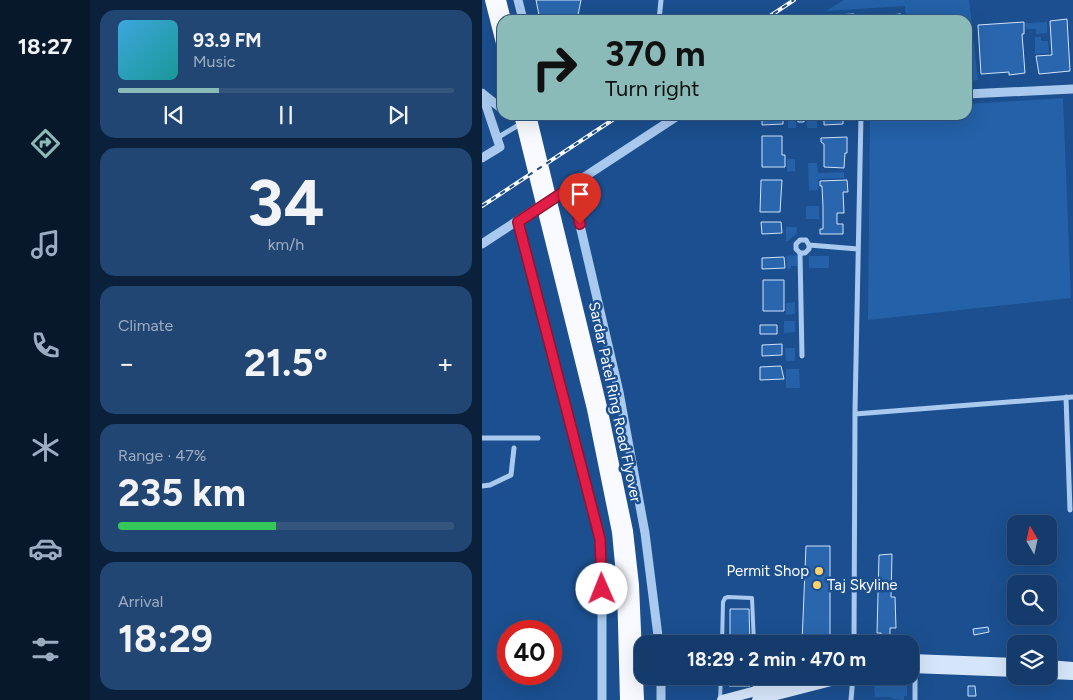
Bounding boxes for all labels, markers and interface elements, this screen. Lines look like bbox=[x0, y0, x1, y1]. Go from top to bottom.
text: 93.9 FM bbox=[193, 29, 262, 52]
text: 18:27 bbox=[18, 33, 72, 60]
text: 370 m bbox=[605, 33, 705, 75]
icon: right bbox=[522, 35, 587, 100]
text: Music bbox=[193, 52, 235, 71]
text: Turn right bbox=[605, 75, 700, 102]
icon: previous bbox=[160, 101, 188, 129]
icon: pause bbox=[272, 101, 300, 129]
icon: next bbox=[384, 101, 412, 129]
icon: directions bbox=[28, 126, 63, 161]
text: 34 bbox=[247, 163, 325, 241]
pin bbox=[559, 173, 601, 224]
icon: arrive bbox=[566, 180, 594, 208]
icon: music bbox=[28, 227, 63, 262]
text: km/h bbox=[268, 235, 304, 254]
street label: Sardar Patel Ring Road Flyover bbox=[585, 300, 645, 504]
text: Climate bbox=[118, 316, 173, 335]
icon: phone bbox=[28, 328, 63, 363]
text: 21.5° bbox=[244, 340, 328, 386]
text: − bbox=[118, 346, 135, 380]
text: + bbox=[437, 346, 454, 380]
icon: climate bbox=[28, 430, 63, 465]
text: Range · 47% bbox=[118, 446, 206, 465]
text: 235 km bbox=[118, 470, 246, 516]
north arrow bbox=[1007, 515, 1057, 565]
map controls bbox=[1007, 515, 1057, 685]
icon: car bbox=[28, 531, 63, 566]
position arrow bbox=[575, 562, 627, 614]
place label: Permit Shop bbox=[726, 562, 809, 580]
marker: Permit Shop bbox=[813, 565, 825, 577]
button: search bbox=[1007, 575, 1057, 625]
place label: Taj Skyline bbox=[827, 576, 897, 594]
marker: Taj Skyline bbox=[811, 579, 823, 591]
text: Arrival bbox=[118, 592, 163, 611]
text: 18:29 bbox=[118, 616, 213, 662]
speed limit sign: 40 bbox=[497, 620, 562, 685]
icon: filters bbox=[28, 632, 63, 667]
button: layers bbox=[1007, 635, 1057, 685]
text: 18:29 · 2 min · 470 m bbox=[687, 648, 866, 671]

